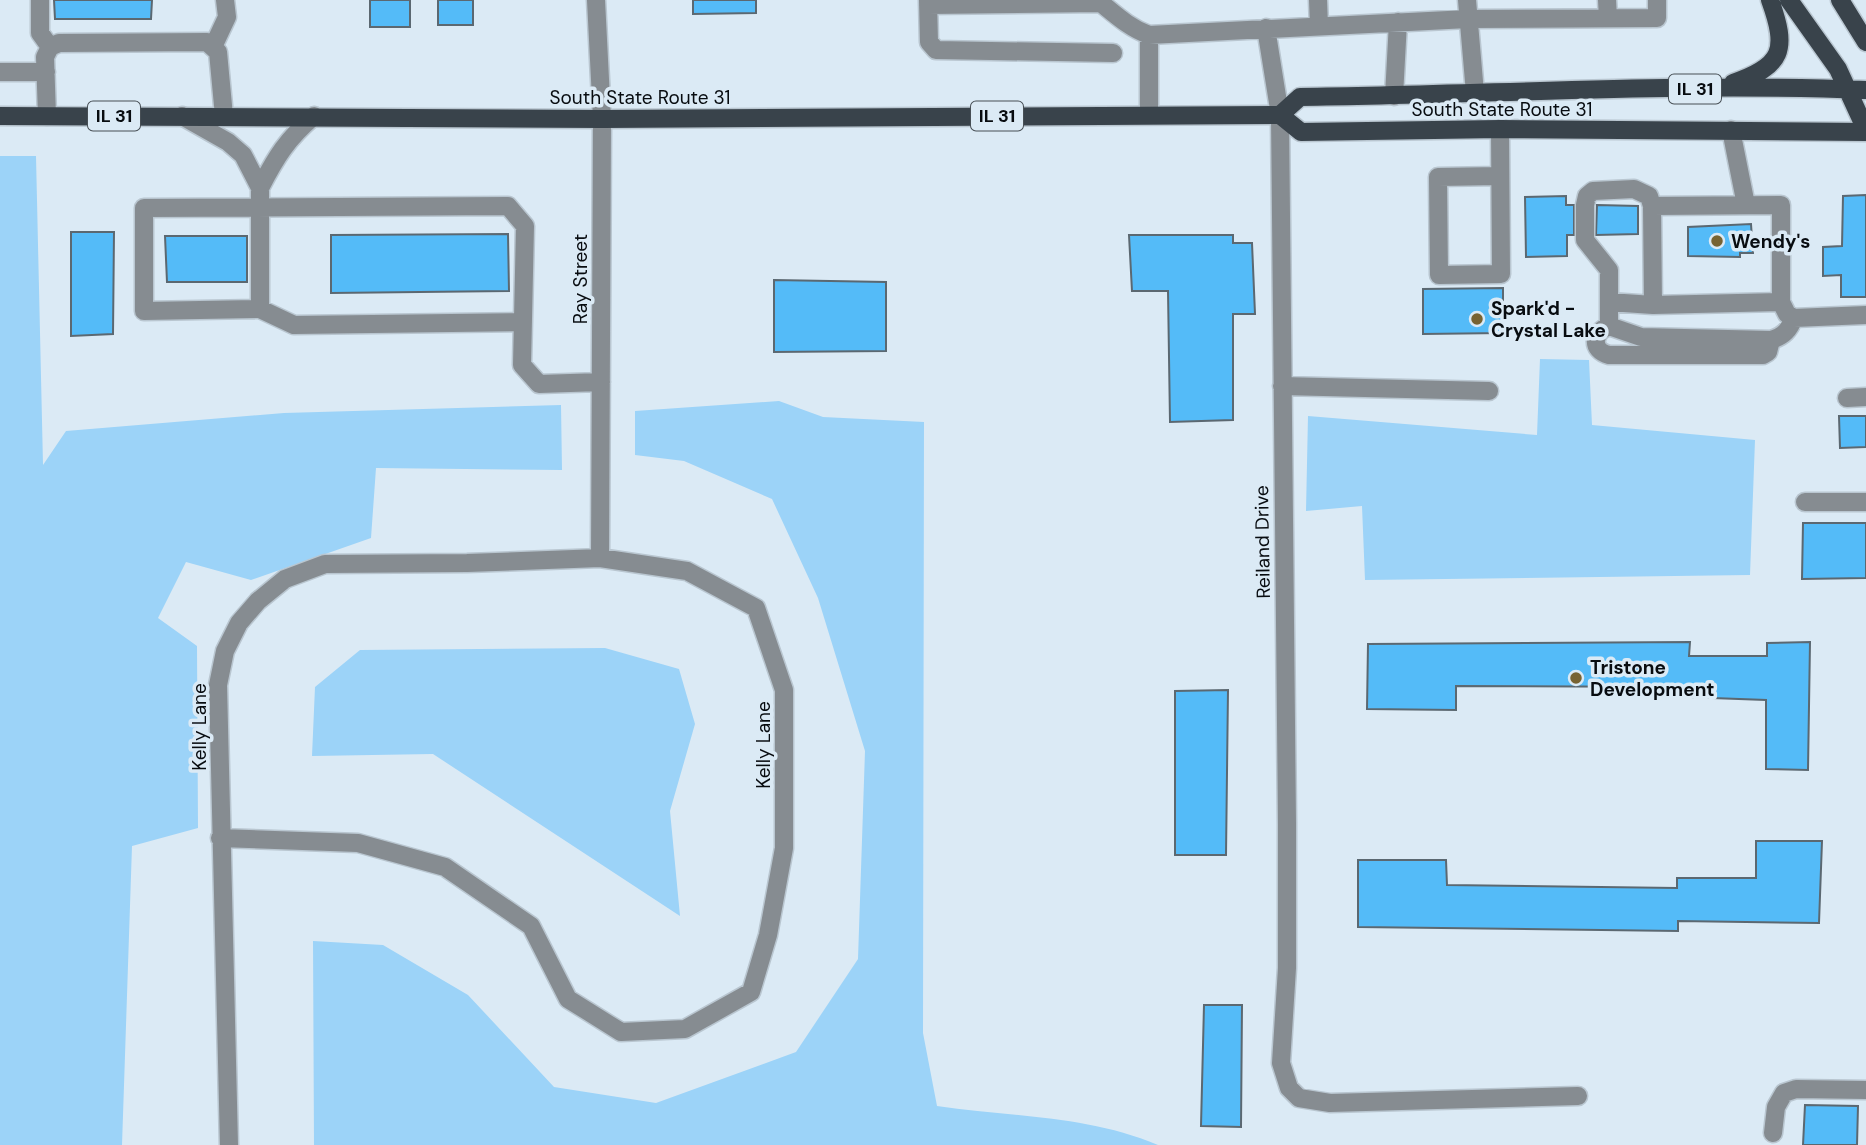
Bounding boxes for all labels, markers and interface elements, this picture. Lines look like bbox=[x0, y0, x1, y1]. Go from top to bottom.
road number: IL 31 bbox=[1669, 74, 1721, 104]
street label: South State Route 31 bbox=[550, 85, 730, 110]
street label: South State Route 31 bbox=[1412, 97, 1592, 122]
road number: IL 31 bbox=[88, 102, 140, 131]
road number: IL 31 bbox=[971, 102, 1023, 131]
place label: Wendy's bbox=[1731, 229, 1810, 254]
marker: Wendy's bbox=[1709, 233, 1725, 249]
street label: Ray Street bbox=[568, 234, 593, 324]
place label: Spark'd - Crystal Lake bbox=[1491, 296, 1606, 343]
marker: Spark'd - Crystal Lake bbox=[1469, 311, 1485, 327]
street label: Reiland Drive bbox=[1249, 485, 1276, 599]
place label: Tristone Development bbox=[1590, 655, 1715, 702]
marker: Tristone Development bbox=[1568, 670, 1584, 686]
street label: Kelly Lane bbox=[187, 683, 212, 771]
street label: Kelly Lane bbox=[751, 701, 776, 789]

